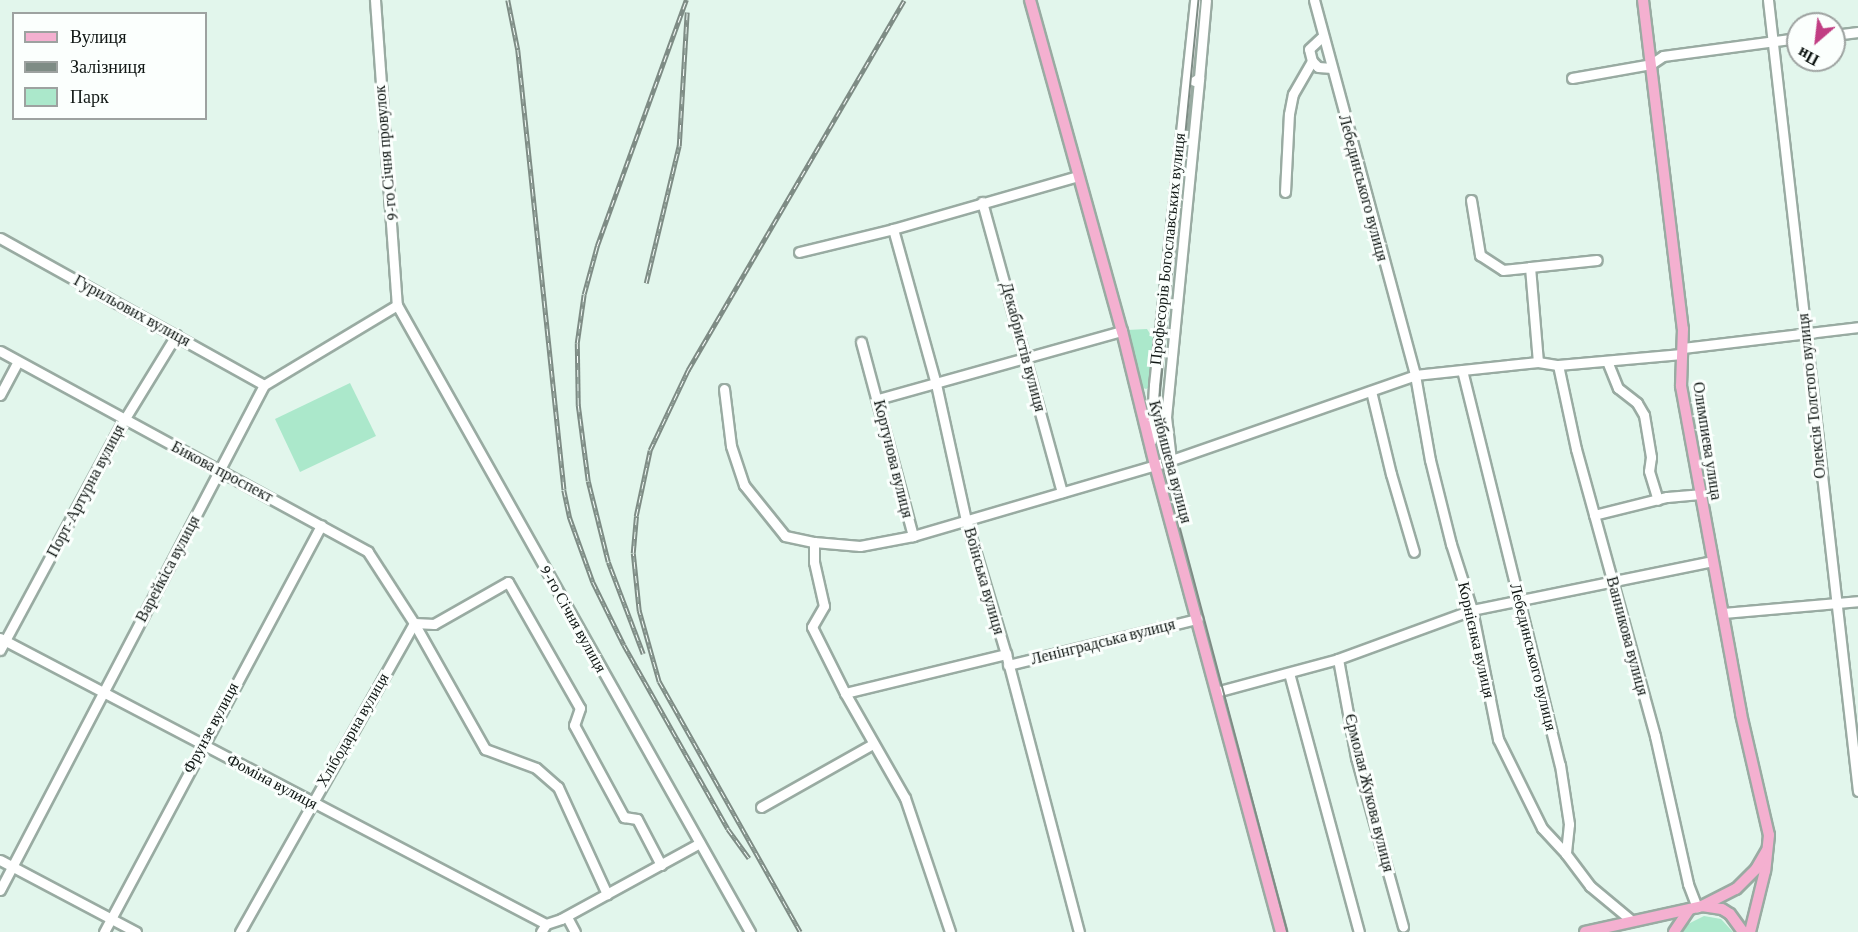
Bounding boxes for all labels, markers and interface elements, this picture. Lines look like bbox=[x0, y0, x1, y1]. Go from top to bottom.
legend bbox=[12, 12, 207, 120]
north arrow bbox=[1786, 12, 1846, 72]
text: Вулиця bbox=[70, 27, 127, 47]
text: Пн bbox=[1795, 44, 1822, 69]
text: Залізниця bbox=[70, 57, 145, 77]
street label: 9-го Січня провулок bbox=[371, 85, 401, 221]
text: Парк bbox=[70, 87, 109, 107]
street label: Лебединського вулиця bbox=[1334, 112, 1392, 264]
street label: Професорів Богославських вулиця bbox=[1146, 132, 1190, 366]
street label: Гурильових вулиця bbox=[70, 271, 194, 351]
street label: Декабристів вулиця bbox=[996, 280, 1050, 414]
street label: Олексія Толстого вулиця bbox=[1794, 312, 1830, 480]
street label: Олимпиева улица bbox=[1688, 381, 1726, 501]
street label: Кортунова вулиця bbox=[869, 398, 917, 520]
street label: Куйбишева вулиця bbox=[1144, 398, 1196, 526]
street label: Порт-Артурна вулиця bbox=[43, 421, 129, 561]
street label: Бикова проспект bbox=[168, 437, 276, 507]
street label: Варейкіса вулиця bbox=[132, 512, 204, 626]
street label: Воїнська вулиця bbox=[960, 525, 1008, 637]
street label: 9-го Січня вулиця bbox=[536, 562, 610, 676]
street label: Ванникова вулиця bbox=[1602, 574, 1652, 698]
street label: Корнієнка вулиця bbox=[1453, 580, 1499, 700]
street label: Лебединського вулиця bbox=[1505, 581, 1561, 733]
street label: Ленінградська вулиця bbox=[1029, 615, 1177, 669]
street label: Хлібодарна вулиця bbox=[313, 670, 393, 790]
street label: Фрунзе вулиця bbox=[179, 679, 243, 777]
street label: Єрмолая Жукова вулиця bbox=[1340, 712, 1398, 874]
street label: Фоміна вулиця bbox=[223, 750, 321, 814]

